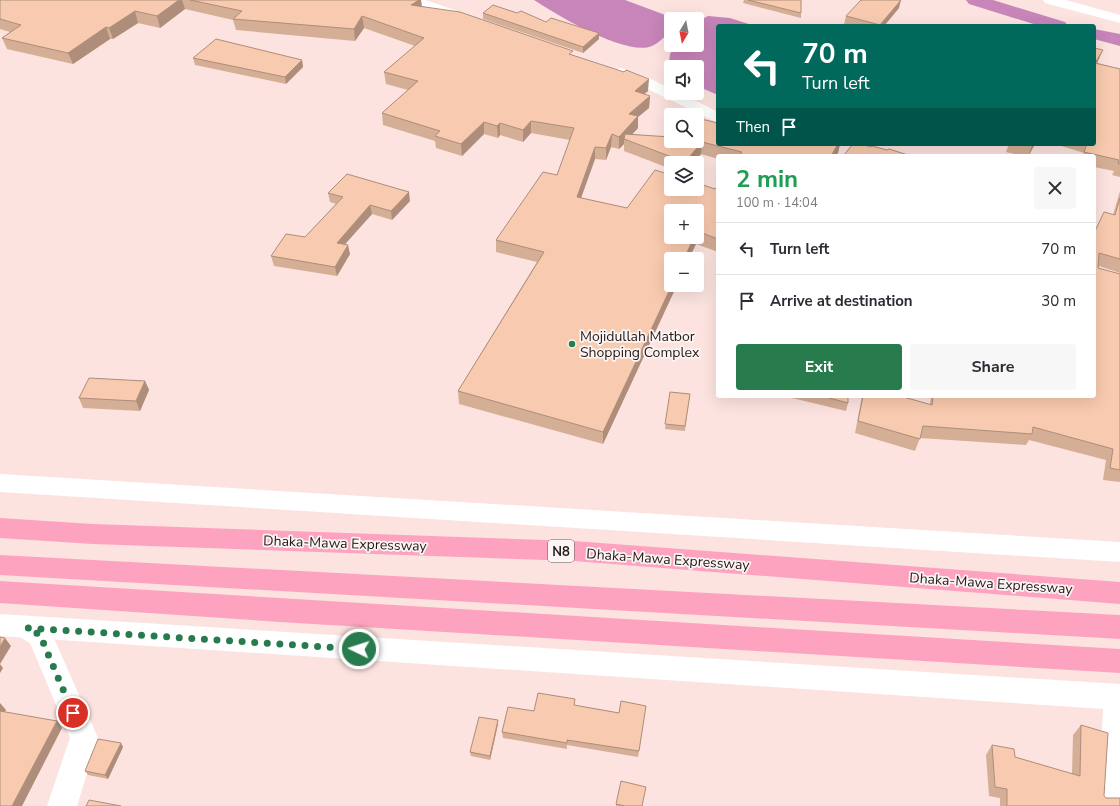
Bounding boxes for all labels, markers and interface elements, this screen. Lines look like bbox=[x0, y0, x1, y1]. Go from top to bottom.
north arrow bbox=[664, 12, 704, 52]
map controls bbox=[664, 12, 704, 292]
text: 70 m bbox=[802, 35, 868, 73]
icon: left bbox=[736, 40, 788, 92]
button: sound bbox=[664, 60, 704, 100]
text: Turn left bbox=[802, 71, 870, 95]
button: search bbox=[664, 108, 704, 148]
icon: arrive bbox=[778, 116, 800, 138]
text: Then bbox=[736, 117, 770, 137]
button: layers bbox=[664, 156, 704, 196]
text: 2 min bbox=[736, 163, 798, 195]
button: close bbox=[1034, 167, 1076, 209]
text: 100 m · 14:04 bbox=[736, 194, 818, 212]
button: + bbox=[664, 204, 704, 244]
icon: left bbox=[736, 238, 758, 260]
text: Turn left bbox=[770, 239, 829, 259]
text: 70 m bbox=[1041, 239, 1076, 259]
button: − bbox=[664, 252, 704, 292]
icon: arrive bbox=[736, 290, 758, 312]
text: Arrive at destination bbox=[770, 291, 913, 311]
text: 30 m bbox=[1041, 291, 1076, 311]
place label: Mojidullah Matbor Shopping Complex bbox=[580, 327, 700, 362]
marker: Mojidullah Matbor Shopping Complex bbox=[567, 339, 577, 349]
button: Exit bbox=[736, 344, 902, 390]
button: Share bbox=[910, 344, 1076, 390]
street label: Dhaka-Mawa Expressway bbox=[263, 531, 428, 556]
road number: N8 bbox=[548, 540, 574, 562]
street label: Dhaka-Mawa Expressway bbox=[586, 544, 751, 575]
street label: Dhaka-Mawa Expressway bbox=[909, 568, 1074, 599]
position arrow bbox=[338, 628, 380, 670]
pin bbox=[56, 696, 90, 730]
icon: arrive bbox=[62, 702, 84, 724]

